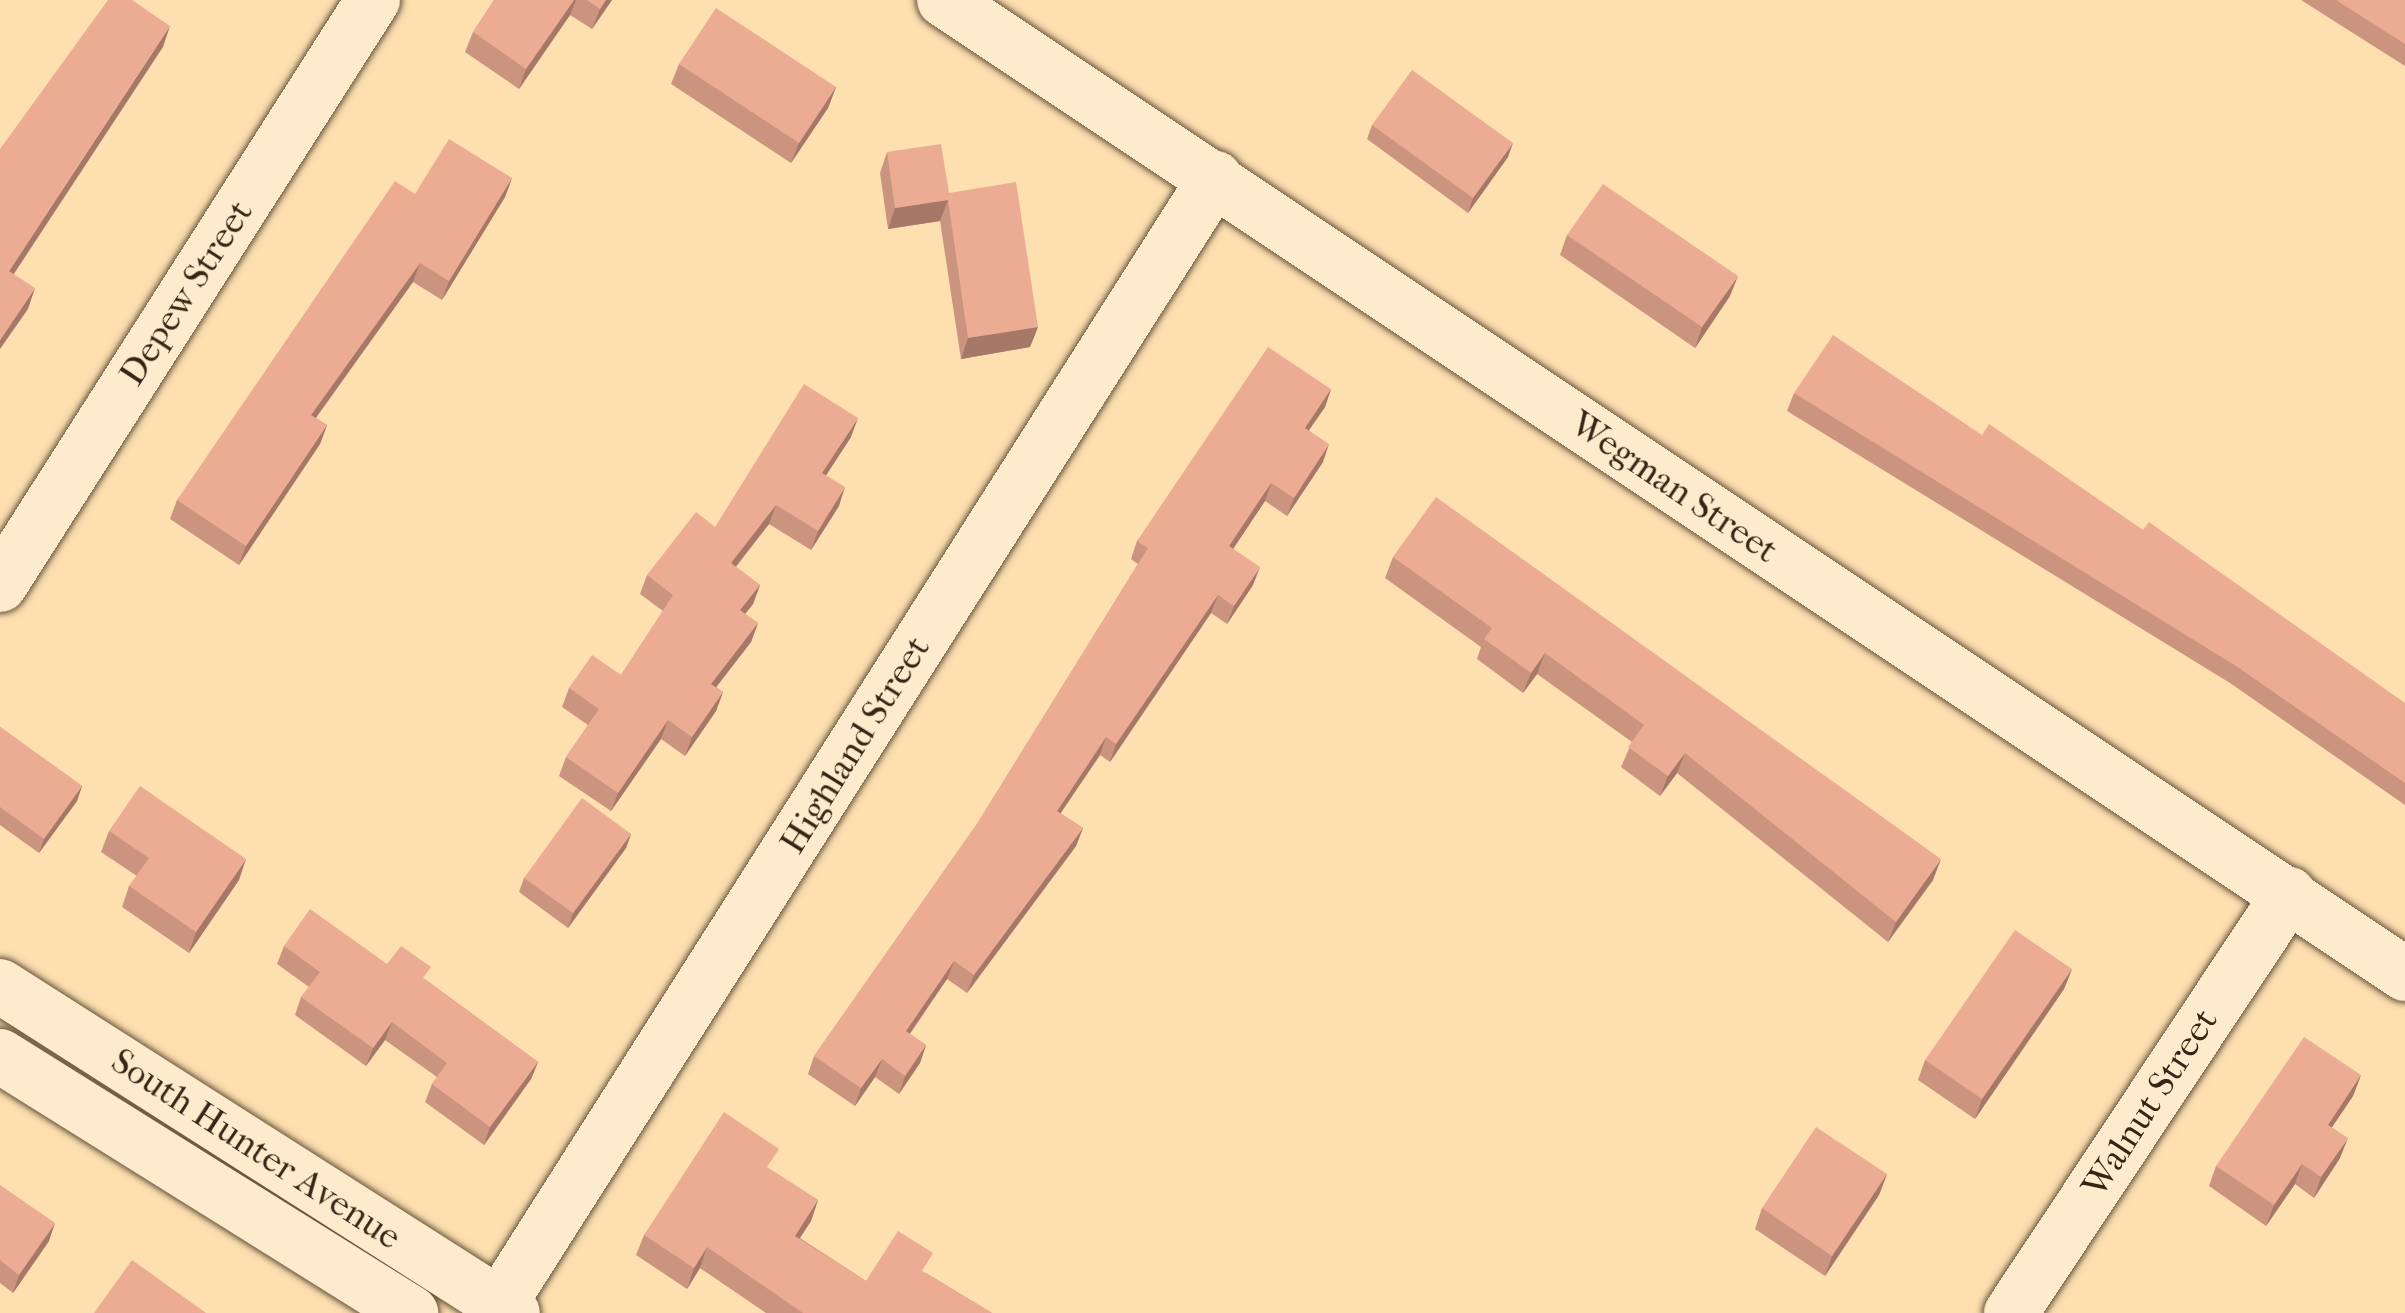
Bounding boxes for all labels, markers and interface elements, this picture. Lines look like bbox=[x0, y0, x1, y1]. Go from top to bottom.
street label: Depew Street bbox=[110, 192, 262, 394]
street label: Wegman Street bbox=[1562, 402, 1786, 572]
street label: Highland Street bbox=[771, 628, 939, 862]
street label: Walnut Street bbox=[2073, 1001, 2227, 1205]
street label: South Hunter Avenue bbox=[103, 1039, 409, 1259]

